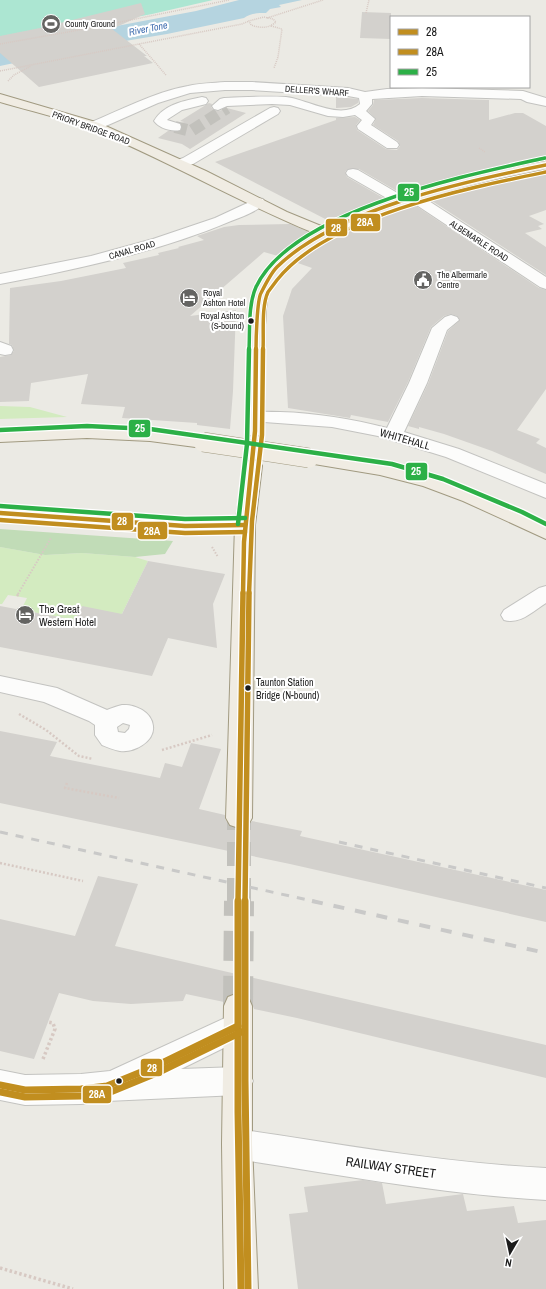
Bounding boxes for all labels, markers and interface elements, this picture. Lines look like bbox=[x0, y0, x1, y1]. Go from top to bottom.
sports icon: County Ground bbox=[40, 13, 62, 35]
legend bbox=[390, 16, 530, 88]
place label: County Ground bbox=[65, 18, 115, 30]
water label: River Tone bbox=[128, 18, 169, 39]
text: 28 bbox=[426, 24, 437, 40]
text: 28A bbox=[426, 44, 444, 60]
text: 25 bbox=[426, 64, 437, 80]
street label: DELLER'S WHARF bbox=[285, 83, 350, 99]
street label: PRIORY BRIDGE ROAD bbox=[51, 108, 131, 148]
line badge: 25 bbox=[397, 183, 420, 202]
text: 25 bbox=[404, 185, 414, 199]
line badge: 28A bbox=[350, 213, 381, 232]
text: 28A bbox=[357, 215, 374, 229]
street label: ALBEMARLE ROAD bbox=[447, 217, 511, 264]
line badge: 28 bbox=[325, 218, 348, 237]
text: 28 bbox=[331, 221, 341, 235]
street label: CANAL ROAD bbox=[107, 238, 157, 262]
public building icon: The Albermarle Centre bbox=[412, 269, 434, 291]
place label: The Albermarle Centre bbox=[437, 269, 487, 291]
hotel icon: Royal Ashton Hotel bbox=[178, 287, 200, 309]
place label: Royal Ashton Hotel bbox=[202, 287, 246, 309]
place label: Royal Ashton (S-bound) bbox=[201, 310, 245, 332]
marker: Royal Ashton (S-bound) bbox=[246, 316, 256, 326]
line badge: 25 bbox=[128, 419, 151, 438]
text: 25 bbox=[135, 421, 145, 435]
street label: WHITEHALL bbox=[378, 425, 432, 453]
line badge: 25 bbox=[405, 462, 428, 481]
text: 25 bbox=[411, 464, 421, 478]
line badge: 28 bbox=[111, 512, 134, 531]
text: 28 bbox=[117, 514, 127, 528]
line badge: 28A bbox=[137, 521, 168, 540]
text: 28A bbox=[144, 524, 161, 538]
place label: The Great Western Hotel bbox=[39, 602, 96, 629]
hotel icon: The Great Western Hotel bbox=[14, 604, 36, 626]
place label: Taunton Station Bridge (N-bound) bbox=[256, 676, 320, 702]
marker: Taunton Station Bridge (N-bound) bbox=[243, 683, 253, 693]
line badge: 28 bbox=[140, 1058, 163, 1077]
text: 28 bbox=[147, 1061, 157, 1075]
unlabelled marker bbox=[114, 1076, 124, 1086]
line badge: 28A bbox=[82, 1085, 112, 1104]
text: 28A bbox=[89, 1087, 106, 1101]
street label: RAILWAY STREET bbox=[345, 1153, 438, 1182]
north arrow bbox=[490, 1233, 530, 1273]
text: N bbox=[504, 1255, 513, 1270]

